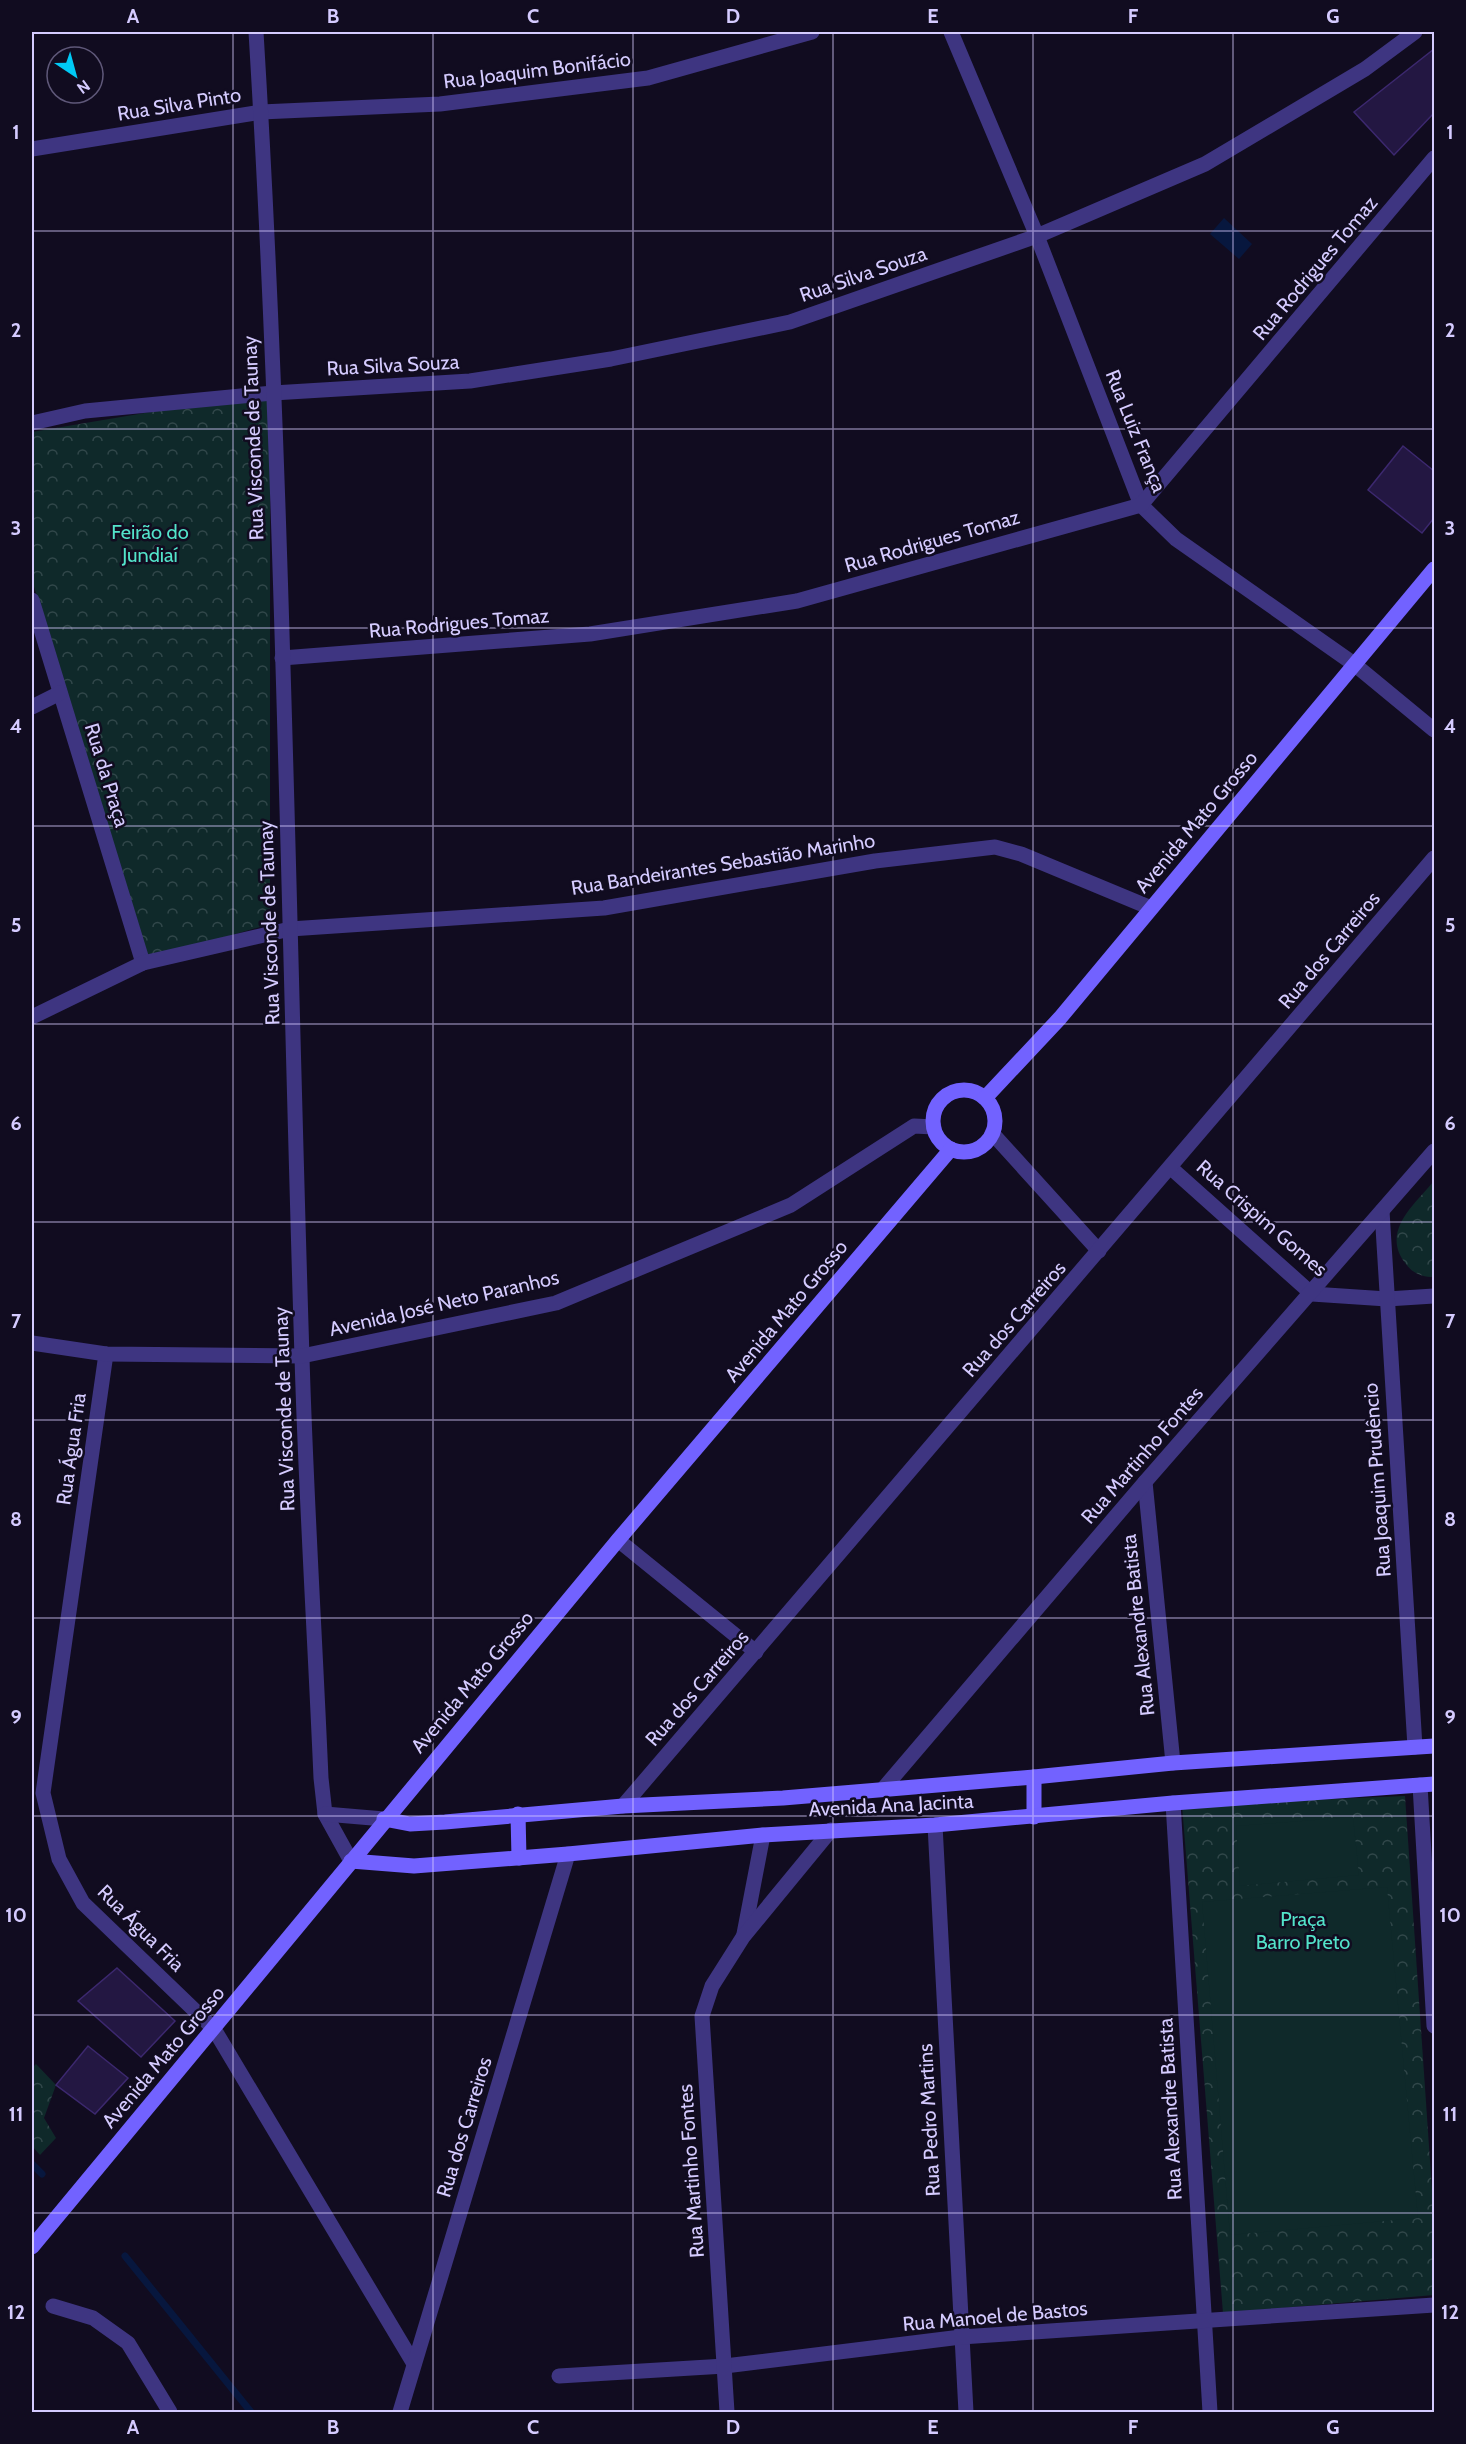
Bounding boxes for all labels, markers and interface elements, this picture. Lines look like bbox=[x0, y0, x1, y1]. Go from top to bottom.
text: A bbox=[127, 4, 140, 28]
text: B bbox=[327, 4, 339, 28]
text: C bbox=[527, 4, 539, 28]
text: D bbox=[726, 4, 740, 28]
text: E bbox=[927, 4, 939, 28]
text: F bbox=[1128, 4, 1139, 28]
text: G bbox=[1326, 4, 1340, 28]
north arrow bbox=[45, 45, 105, 105]
street label: Rua Joaquim Bonifácio bbox=[442, 47, 632, 93]
text: N bbox=[73, 76, 94, 98]
street label: Rua Silva Pinto bbox=[115, 82, 243, 126]
text: 1 bbox=[12, 120, 20, 144]
text: 1 bbox=[1446, 120, 1454, 144]
street label: Rua Rodrigues Tomaz bbox=[1248, 191, 1382, 345]
street label: Rua Silva Souza bbox=[796, 241, 930, 307]
text: 2 bbox=[11, 318, 21, 342]
text: 2 bbox=[1445, 318, 1455, 342]
street label: Rua Visconde de Taunay bbox=[237, 335, 269, 541]
street label: Rua Silva Souza bbox=[326, 350, 460, 380]
street label: Rua Luiz França bbox=[1101, 366, 1172, 496]
street label: Rua Rodrigues Tomaz bbox=[842, 505, 1022, 577]
text: 3 bbox=[11, 516, 21, 540]
text: 3 bbox=[1445, 516, 1455, 540]
park label: Feirão do Jundiaí bbox=[111, 520, 189, 567]
street label: Rua Rodrigues Tomaz bbox=[368, 603, 550, 643]
text: 4 bbox=[10, 714, 22, 738]
text: 4 bbox=[1444, 714, 1456, 738]
street label: Rua da Praça bbox=[80, 720, 134, 830]
street label: Avenida Mato Grosso bbox=[1130, 746, 1262, 898]
street label: Rua Visconde de Taunay bbox=[253, 820, 285, 1026]
street label: Rua Bandeirantes Sebastião Marinho bbox=[569, 828, 877, 900]
street label: Rua dos Carreiros bbox=[1273, 887, 1385, 1013]
text: 5 bbox=[11, 913, 21, 937]
text: 5 bbox=[1445, 913, 1455, 937]
text: 6 bbox=[10, 1111, 22, 1135]
text: 6 bbox=[1444, 1111, 1456, 1135]
street label: Rua Crispim Gomes bbox=[1192, 1155, 1332, 1281]
street label: Avenida Mato Grosso bbox=[720, 1235, 852, 1387]
street label: Rua dos Carreiros bbox=[957, 1256, 1071, 1382]
street label: Avenida José Neto Paranhos bbox=[327, 1265, 561, 1341]
street label: Rua Visconde de Taunay bbox=[268, 1306, 300, 1512]
text: 7 bbox=[11, 1309, 22, 1333]
text: 7 bbox=[1445, 1309, 1456, 1333]
street label: Rua Martinho Fontes bbox=[1076, 1382, 1208, 1528]
street label: Rua Joaquim Prudêncio bbox=[1358, 1382, 1396, 1578]
street label: Rua Água Fria bbox=[51, 1391, 91, 1507]
text: 8 bbox=[10, 1507, 22, 1531]
text: 8 bbox=[1444, 1507, 1456, 1531]
street label: Rua Alexandre Batista bbox=[1116, 1533, 1159, 1717]
street label: Avenida Mato Grosso bbox=[406, 1606, 538, 1758]
street label: Rua dos Carreiros bbox=[640, 1625, 754, 1751]
text: 9 bbox=[10, 1705, 22, 1729]
text: 9 bbox=[1444, 1705, 1456, 1729]
street label: Avenida Ana Jacinta bbox=[808, 1789, 974, 1821]
street label: Rua Água Fria bbox=[93, 1880, 190, 1977]
text: 10 bbox=[5, 1903, 27, 1927]
text: 10 bbox=[1439, 1903, 1461, 1927]
park label: Praça Barro Preto bbox=[1256, 1907, 1350, 1954]
street label: Avenida Mato Grosso bbox=[97, 1981, 229, 2133]
street label: Rua Alexandre Batista bbox=[1153, 2017, 1187, 2201]
street label: Rua Pedro Martins bbox=[913, 2043, 945, 2197]
street label: Rua dos Carreiros bbox=[431, 2054, 497, 2200]
street label: Rua Martinho Fontes bbox=[673, 2084, 709, 2258]
text: 11 bbox=[9, 2102, 23, 2126]
text: 11 bbox=[1443, 2102, 1457, 2126]
street label: Rua Manoel de Bastos bbox=[902, 2296, 1088, 2336]
text: 12 bbox=[7, 2300, 25, 2324]
text: 12 bbox=[1441, 2300, 1459, 2324]
text: A bbox=[127, 2415, 140, 2439]
text: B bbox=[327, 2415, 339, 2439]
text: C bbox=[527, 2415, 539, 2439]
text: D bbox=[726, 2415, 740, 2439]
text: E bbox=[927, 2415, 939, 2439]
text: F bbox=[1128, 2415, 1139, 2439]
text: G bbox=[1326, 2415, 1340, 2439]

